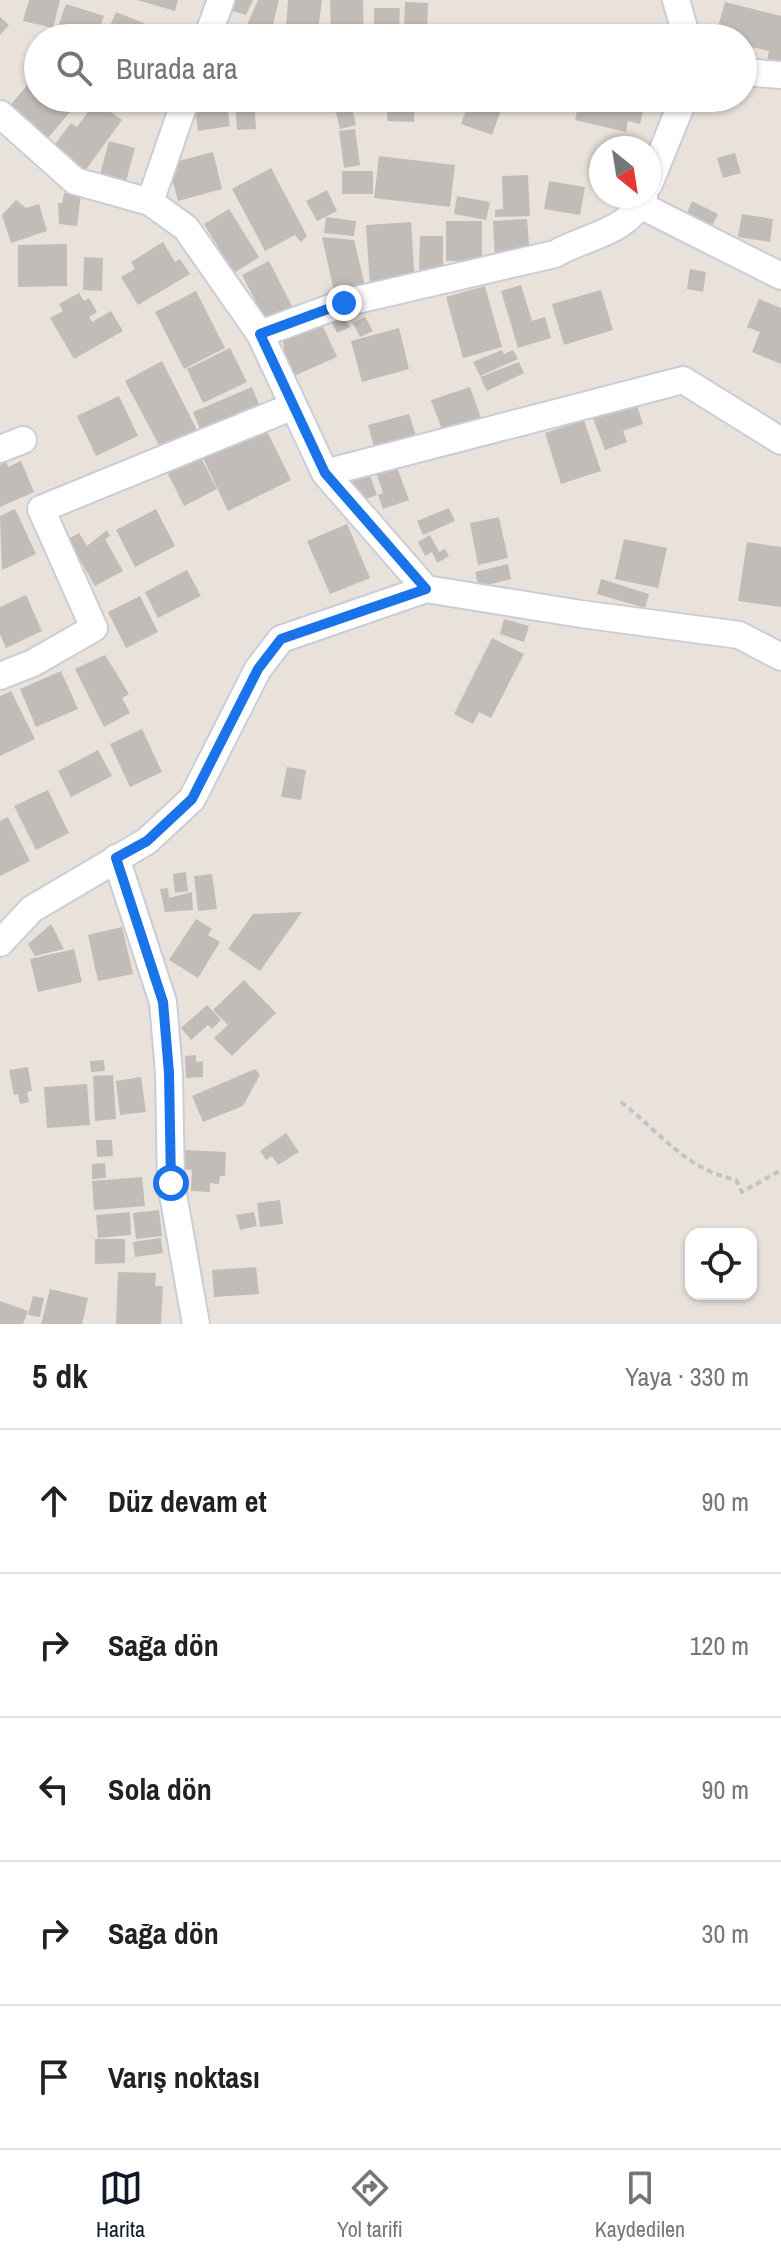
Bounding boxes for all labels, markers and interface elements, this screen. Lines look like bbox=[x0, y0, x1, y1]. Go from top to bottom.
search box bbox=[24, 24, 757, 112]
icon: search bbox=[52, 46, 96, 90]
text: Burada ara bbox=[116, 48, 238, 88]
north arrow bbox=[589, 136, 661, 208]
route end bbox=[326, 285, 362, 321]
route start bbox=[153, 1165, 189, 1201]
map controls bbox=[685, 1228, 757, 1300]
button: locate bbox=[685, 1228, 757, 1300]
text: 5 dk bbox=[32, 1353, 88, 1399]
text: Yaya · 330 m bbox=[625, 1359, 749, 1394]
icon: ahead bbox=[32, 1479, 76, 1523]
text: Düz devam et bbox=[108, 1481, 267, 1521]
text: 90 m bbox=[702, 1484, 749, 1519]
icon: right bbox=[32, 1623, 76, 1667]
text: Sağa dön bbox=[108, 1625, 219, 1665]
text: 120 m bbox=[690, 1628, 749, 1663]
icon: left bbox=[32, 1767, 76, 1811]
text: Sola dön bbox=[108, 1769, 212, 1809]
text: 90 m bbox=[702, 1772, 749, 1807]
icon: right bbox=[32, 1911, 76, 1955]
text: Sağa dön bbox=[108, 1913, 219, 1953]
text: 30 m bbox=[702, 1916, 749, 1951]
icon: arrive bbox=[32, 2055, 76, 2099]
text: Varış noktası bbox=[108, 2057, 260, 2097]
tab: Harita bbox=[96, 2166, 145, 2244]
tab: Yol tarifi bbox=[337, 2166, 403, 2244]
tab: Kaydedilen bbox=[595, 2166, 685, 2244]

